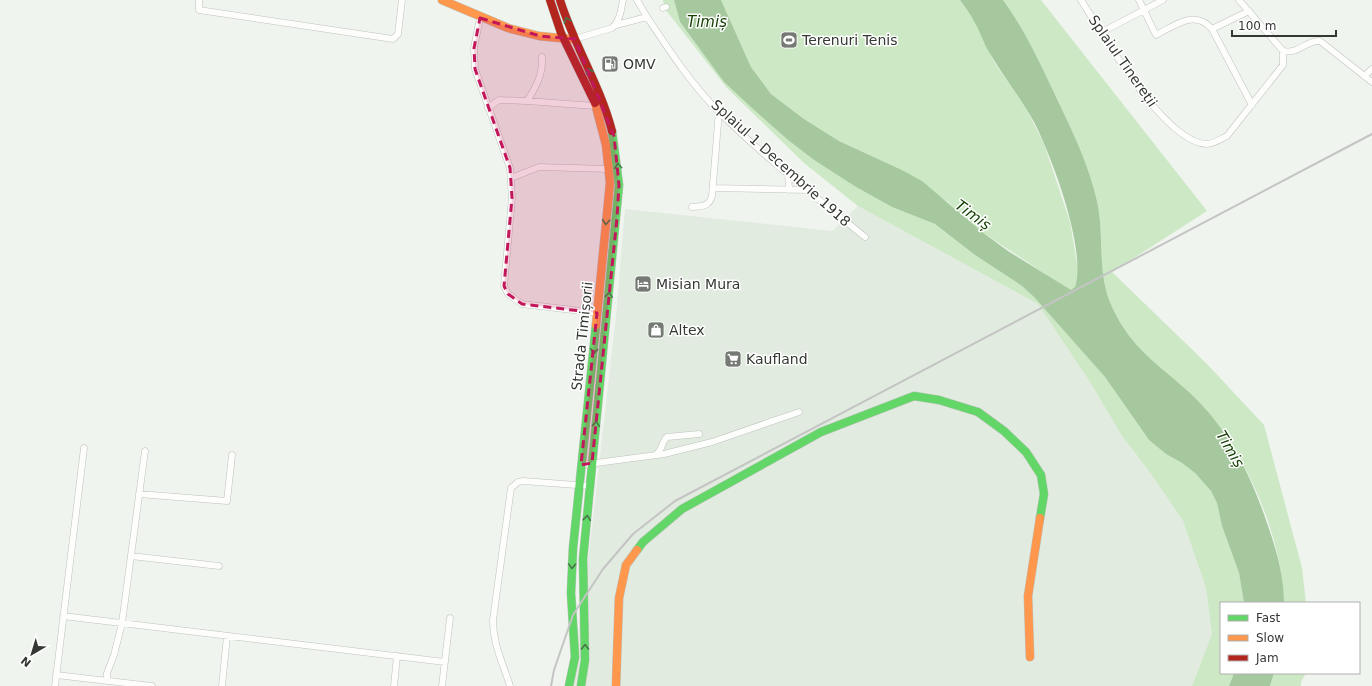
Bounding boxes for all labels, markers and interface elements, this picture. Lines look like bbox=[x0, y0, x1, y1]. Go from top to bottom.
street label: Splaiul Tinereții bbox=[1085, 12, 1161, 110]
scale bar bbox=[1232, 12, 1336, 38]
water label: Timiș bbox=[687, 13, 727, 31]
one-way arrow bbox=[563, 17, 571, 24]
text: 100 m bbox=[1238, 19, 1276, 33]
sports icon: Terenuri Tenis bbox=[779, 30, 799, 50]
place label: Terenuri Tenis bbox=[801, 32, 898, 48]
fuel station icon: OMV bbox=[600, 54, 620, 74]
place label: OMV bbox=[623, 56, 656, 72]
one-way arrow bbox=[586, 68, 594, 76]
street label: Splaiul 1 Decembrie 1918 bbox=[708, 96, 854, 230]
one-way arrow bbox=[613, 163, 622, 169]
water label: Timiș bbox=[952, 196, 995, 234]
one-way arrow bbox=[602, 219, 611, 225]
hotel icon: Misian Mura bbox=[633, 274, 653, 294]
place label: Misian Mura bbox=[656, 276, 740, 292]
street label: Strada Timișorii bbox=[568, 281, 597, 391]
one-way arrow bbox=[604, 292, 613, 298]
shop icon: Altex bbox=[646, 320, 666, 340]
place label: Altex bbox=[669, 322, 705, 338]
one-way arrow bbox=[589, 348, 598, 355]
supermarket icon: Kaufland bbox=[723, 349, 743, 369]
place label: Kaufland bbox=[746, 351, 808, 367]
one-way arrow bbox=[591, 421, 600, 427]
water label: Timiș bbox=[1212, 427, 1248, 471]
one-way arrow bbox=[582, 515, 591, 521]
one-way arrow bbox=[567, 563, 576, 569]
legend bbox=[1220, 602, 1360, 674]
text: Fast bbox=[1256, 611, 1280, 625]
text: Slow bbox=[1256, 631, 1284, 645]
north arrow bbox=[12, 634, 52, 674]
one-way arrow bbox=[581, 644, 589, 650]
text: Jam bbox=[1255, 651, 1279, 665]
text: N bbox=[19, 654, 34, 669]

